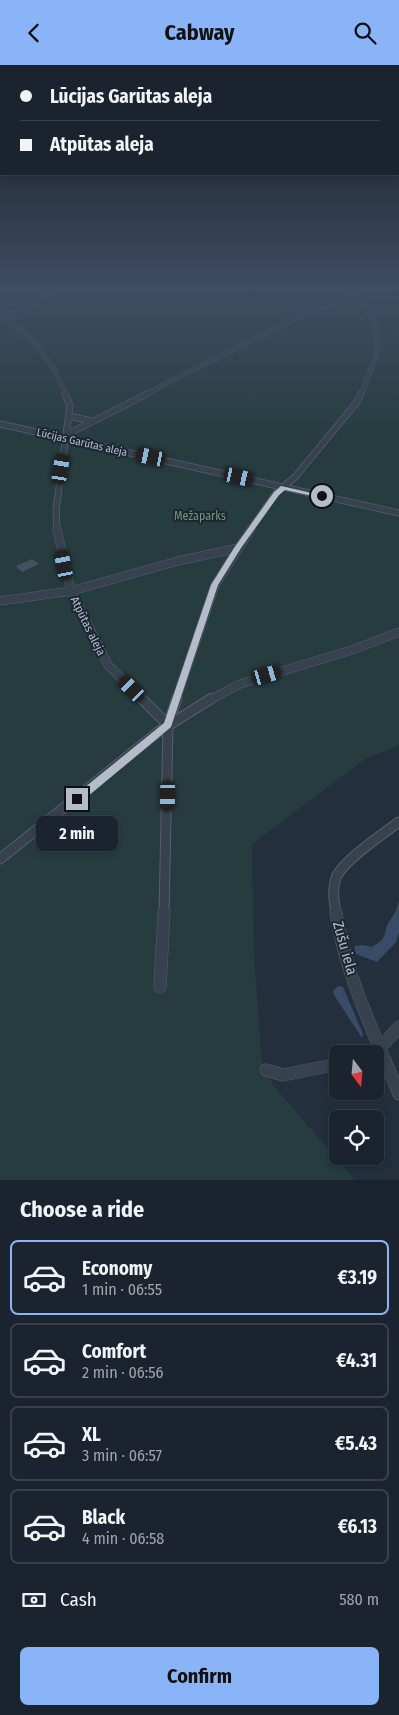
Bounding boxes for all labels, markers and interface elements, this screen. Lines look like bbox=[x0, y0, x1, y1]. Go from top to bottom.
icon: back bbox=[20, 19, 48, 47]
text: Cabway bbox=[164, 19, 235, 46]
icon: search bbox=[351, 19, 379, 47]
text: Lūcijas Garūtas aleja bbox=[50, 85, 212, 108]
text: Atpūtas aleja bbox=[50, 133, 154, 156]
street label: Lūcijas Garūtas aleja bbox=[35, 426, 128, 459]
car bbox=[134, 447, 167, 467]
car bbox=[51, 453, 70, 485]
car bbox=[222, 466, 255, 488]
route start bbox=[311, 485, 333, 507]
park label: Mežaparks bbox=[174, 509, 226, 523]
car bbox=[53, 549, 74, 581]
street label: Atpūtas aleja bbox=[68, 594, 108, 658]
car bbox=[250, 664, 283, 686]
car bbox=[116, 673, 147, 705]
car bbox=[160, 781, 175, 811]
route end bbox=[66, 788, 88, 810]
callout: 2 min bbox=[36, 817, 118, 851]
text: 2 min bbox=[59, 824, 95, 843]
street label: Zušu iela bbox=[329, 919, 361, 977]
north arrow bbox=[329, 1045, 384, 1100]
map controls bbox=[329, 1045, 384, 1165]
button: locate bbox=[329, 1110, 384, 1165]
text: Choose a ride bbox=[20, 1196, 144, 1223]
icon: car bbox=[22, 1255, 67, 1300]
text: Economy bbox=[82, 1257, 152, 1280]
text: €3.19 bbox=[338, 1266, 377, 1289]
text: 1 min · 06:55 bbox=[82, 1280, 162, 1299]
icon: car bbox=[22, 1338, 67, 1383]
text: Comfort bbox=[82, 1340, 146, 1363]
text: €4.31 bbox=[336, 1349, 377, 1372]
text: 2 min · 06:56 bbox=[82, 1363, 164, 1382]
icon: car bbox=[22, 1421, 67, 1466]
text: XL bbox=[82, 1423, 101, 1446]
text: €5.43 bbox=[335, 1432, 377, 1455]
text: 3 min · 06:57 bbox=[82, 1446, 162, 1465]
icon: car bbox=[22, 1504, 67, 1549]
text: Black bbox=[82, 1506, 125, 1529]
text: €6.13 bbox=[338, 1515, 377, 1538]
text: 4 min · 06:58 bbox=[82, 1529, 164, 1548]
icon: cash bbox=[20, 1586, 48, 1614]
text: Cash bbox=[60, 1588, 97, 1611]
text: 580 m bbox=[339, 1590, 379, 1609]
button: Confirm bbox=[20, 1647, 379, 1705]

